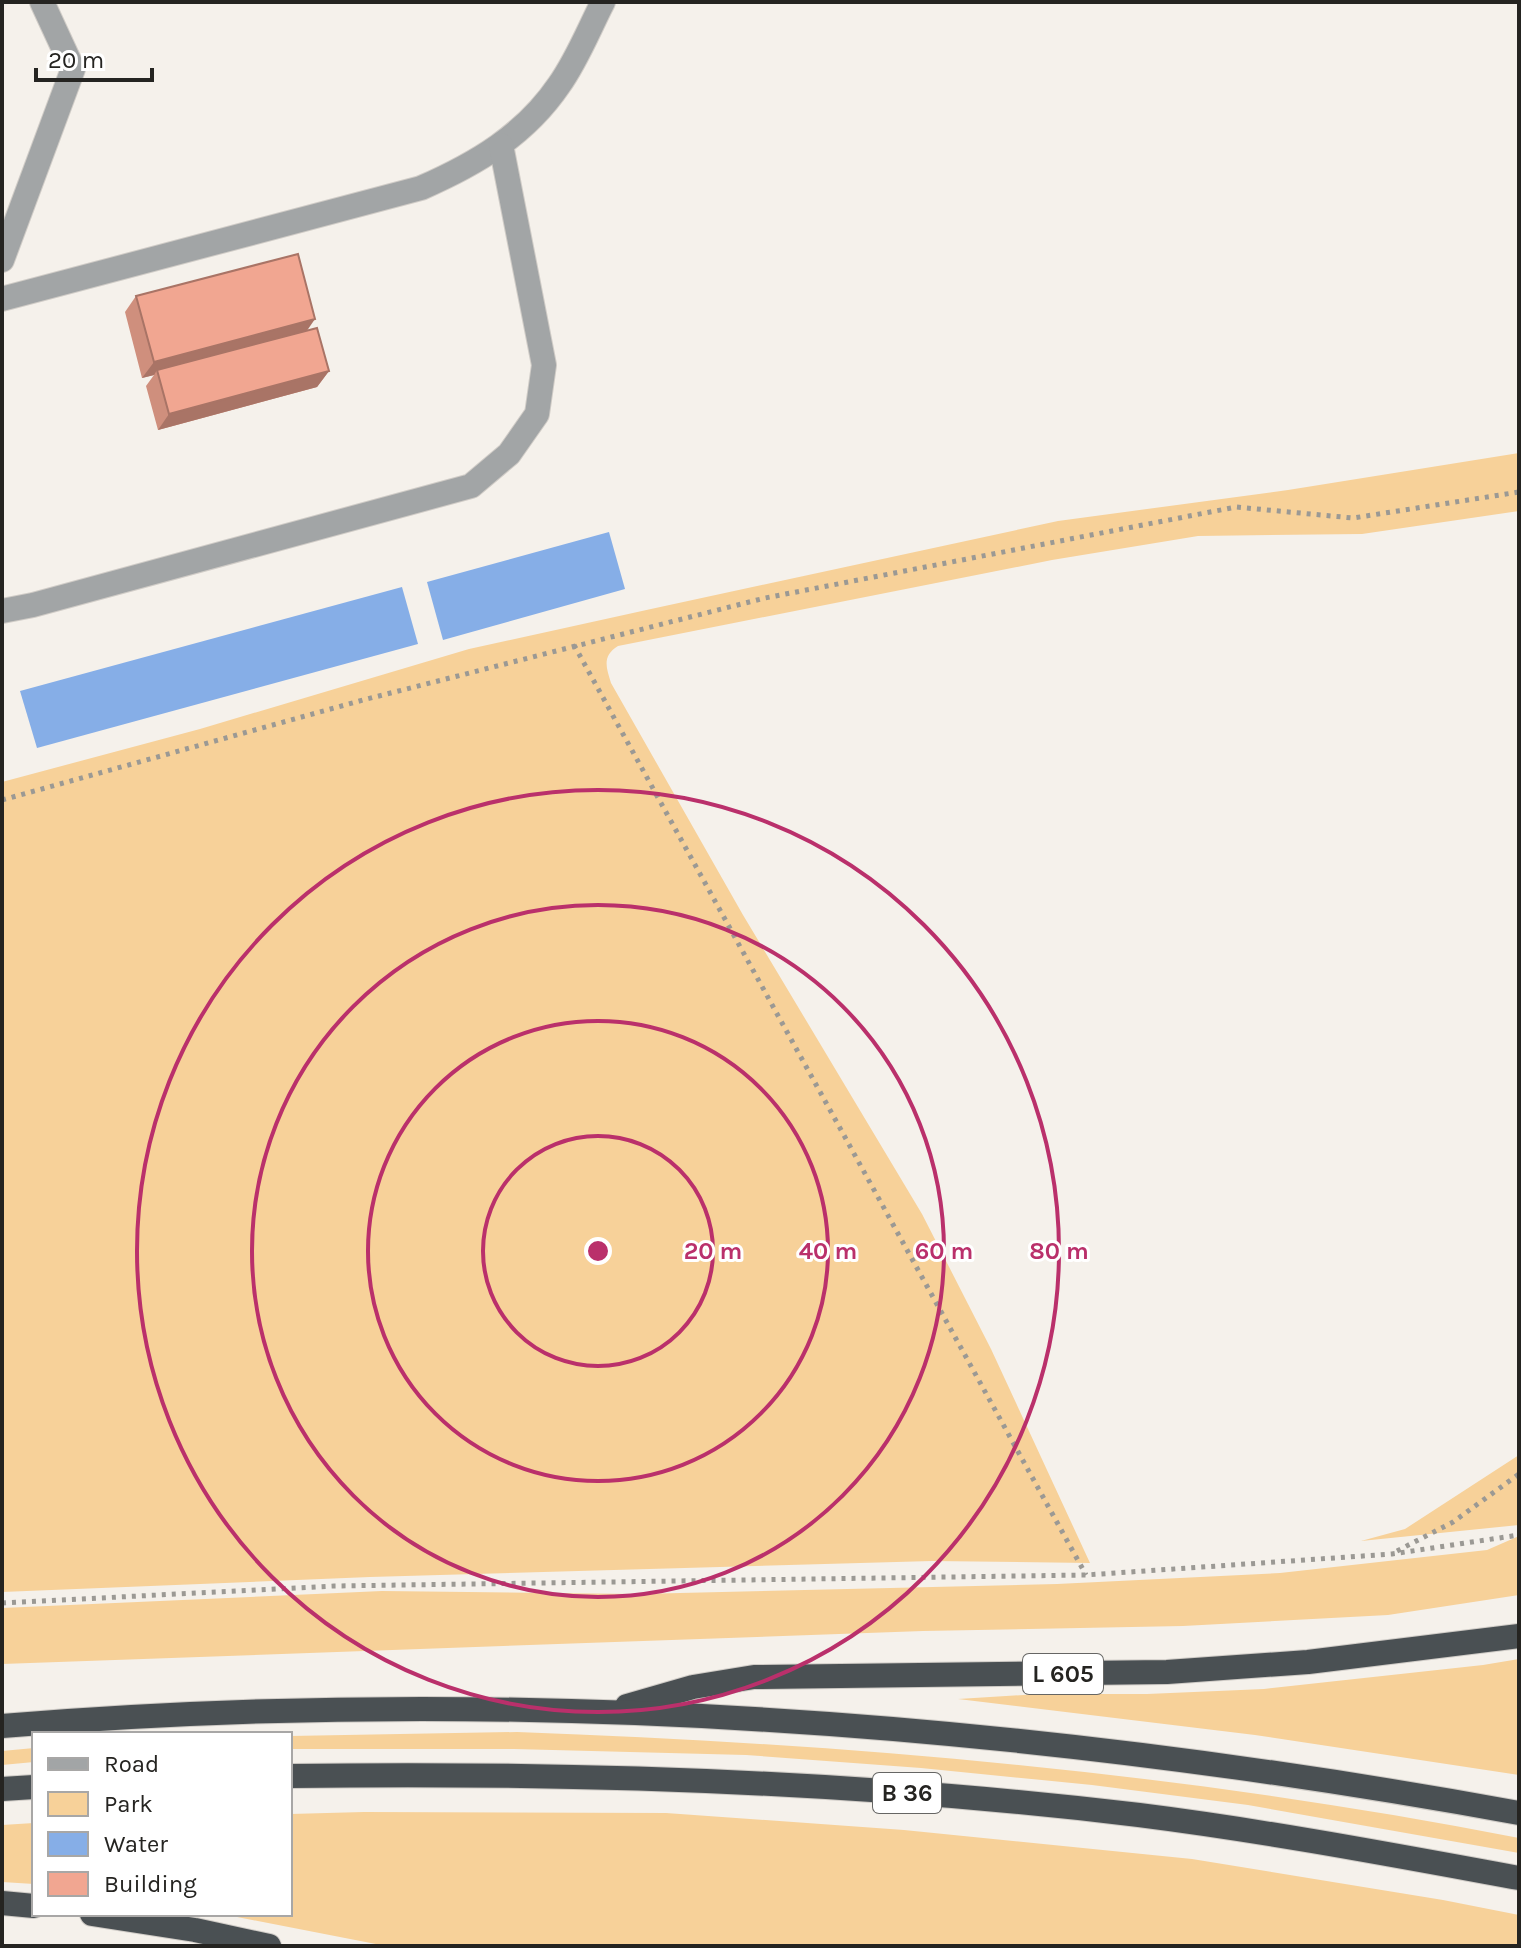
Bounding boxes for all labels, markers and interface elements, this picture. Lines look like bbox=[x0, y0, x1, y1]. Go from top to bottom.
scale bar bbox=[36, 32, 152, 82]
text: 20 m bbox=[48, 46, 104, 74]
centre of rings bbox=[584, 1237, 612, 1265]
text: 20 m bbox=[684, 1237, 742, 1265]
text: 40 m bbox=[799, 1237, 857, 1265]
text: 60 m bbox=[915, 1237, 973, 1265]
text: 80 m bbox=[1029, 1237, 1089, 1265]
road number: L 605 bbox=[1023, 1654, 1103, 1694]
legend bbox=[32, 1732, 292, 1916]
text: Road bbox=[104, 1750, 159, 1778]
road number: B 36 bbox=[873, 1773, 941, 1813]
text: Park bbox=[104, 1790, 153, 1818]
text: Water bbox=[104, 1830, 168, 1858]
text: Building bbox=[104, 1870, 197, 1898]

